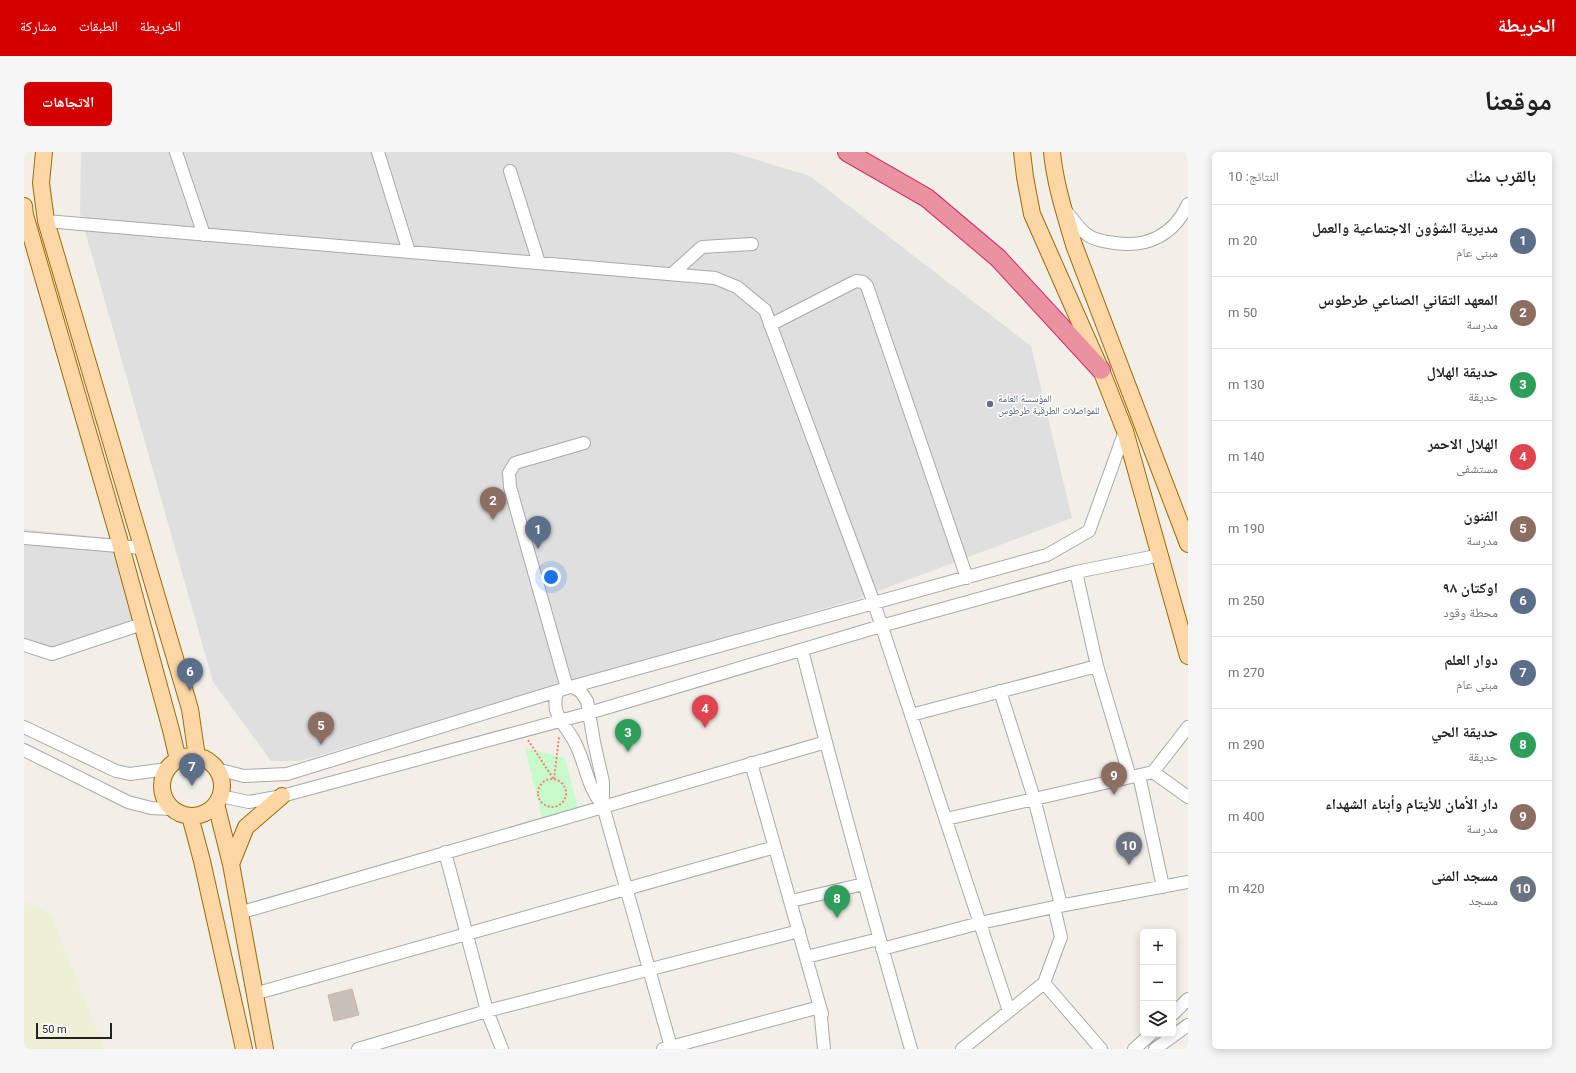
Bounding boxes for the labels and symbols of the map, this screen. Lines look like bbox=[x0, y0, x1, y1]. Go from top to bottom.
place label: المؤسسة العامة للمواصلات الطرقية طرطوس bbox=[998, 393, 1100, 417]
marker: المؤسسة العامة للمواصلات الطرقية طرطوس bbox=[985, 399, 995, 409]
pin: 2 bbox=[480, 487, 506, 520]
pin: 1 bbox=[525, 516, 551, 549]
your location bbox=[541, 567, 561, 587]
pin: 6 bbox=[177, 658, 203, 691]
pin: 4 bbox=[692, 695, 718, 728]
pin: 5 bbox=[308, 712, 334, 745]
pin: 3 bbox=[615, 719, 641, 752]
pin: 7 bbox=[179, 753, 205, 786]
pin: 9 bbox=[1101, 762, 1127, 795]
pin: 10 bbox=[1116, 832, 1142, 865]
pin: 8 bbox=[824, 885, 850, 918]
scale bar bbox=[36, 1021, 112, 1040]

